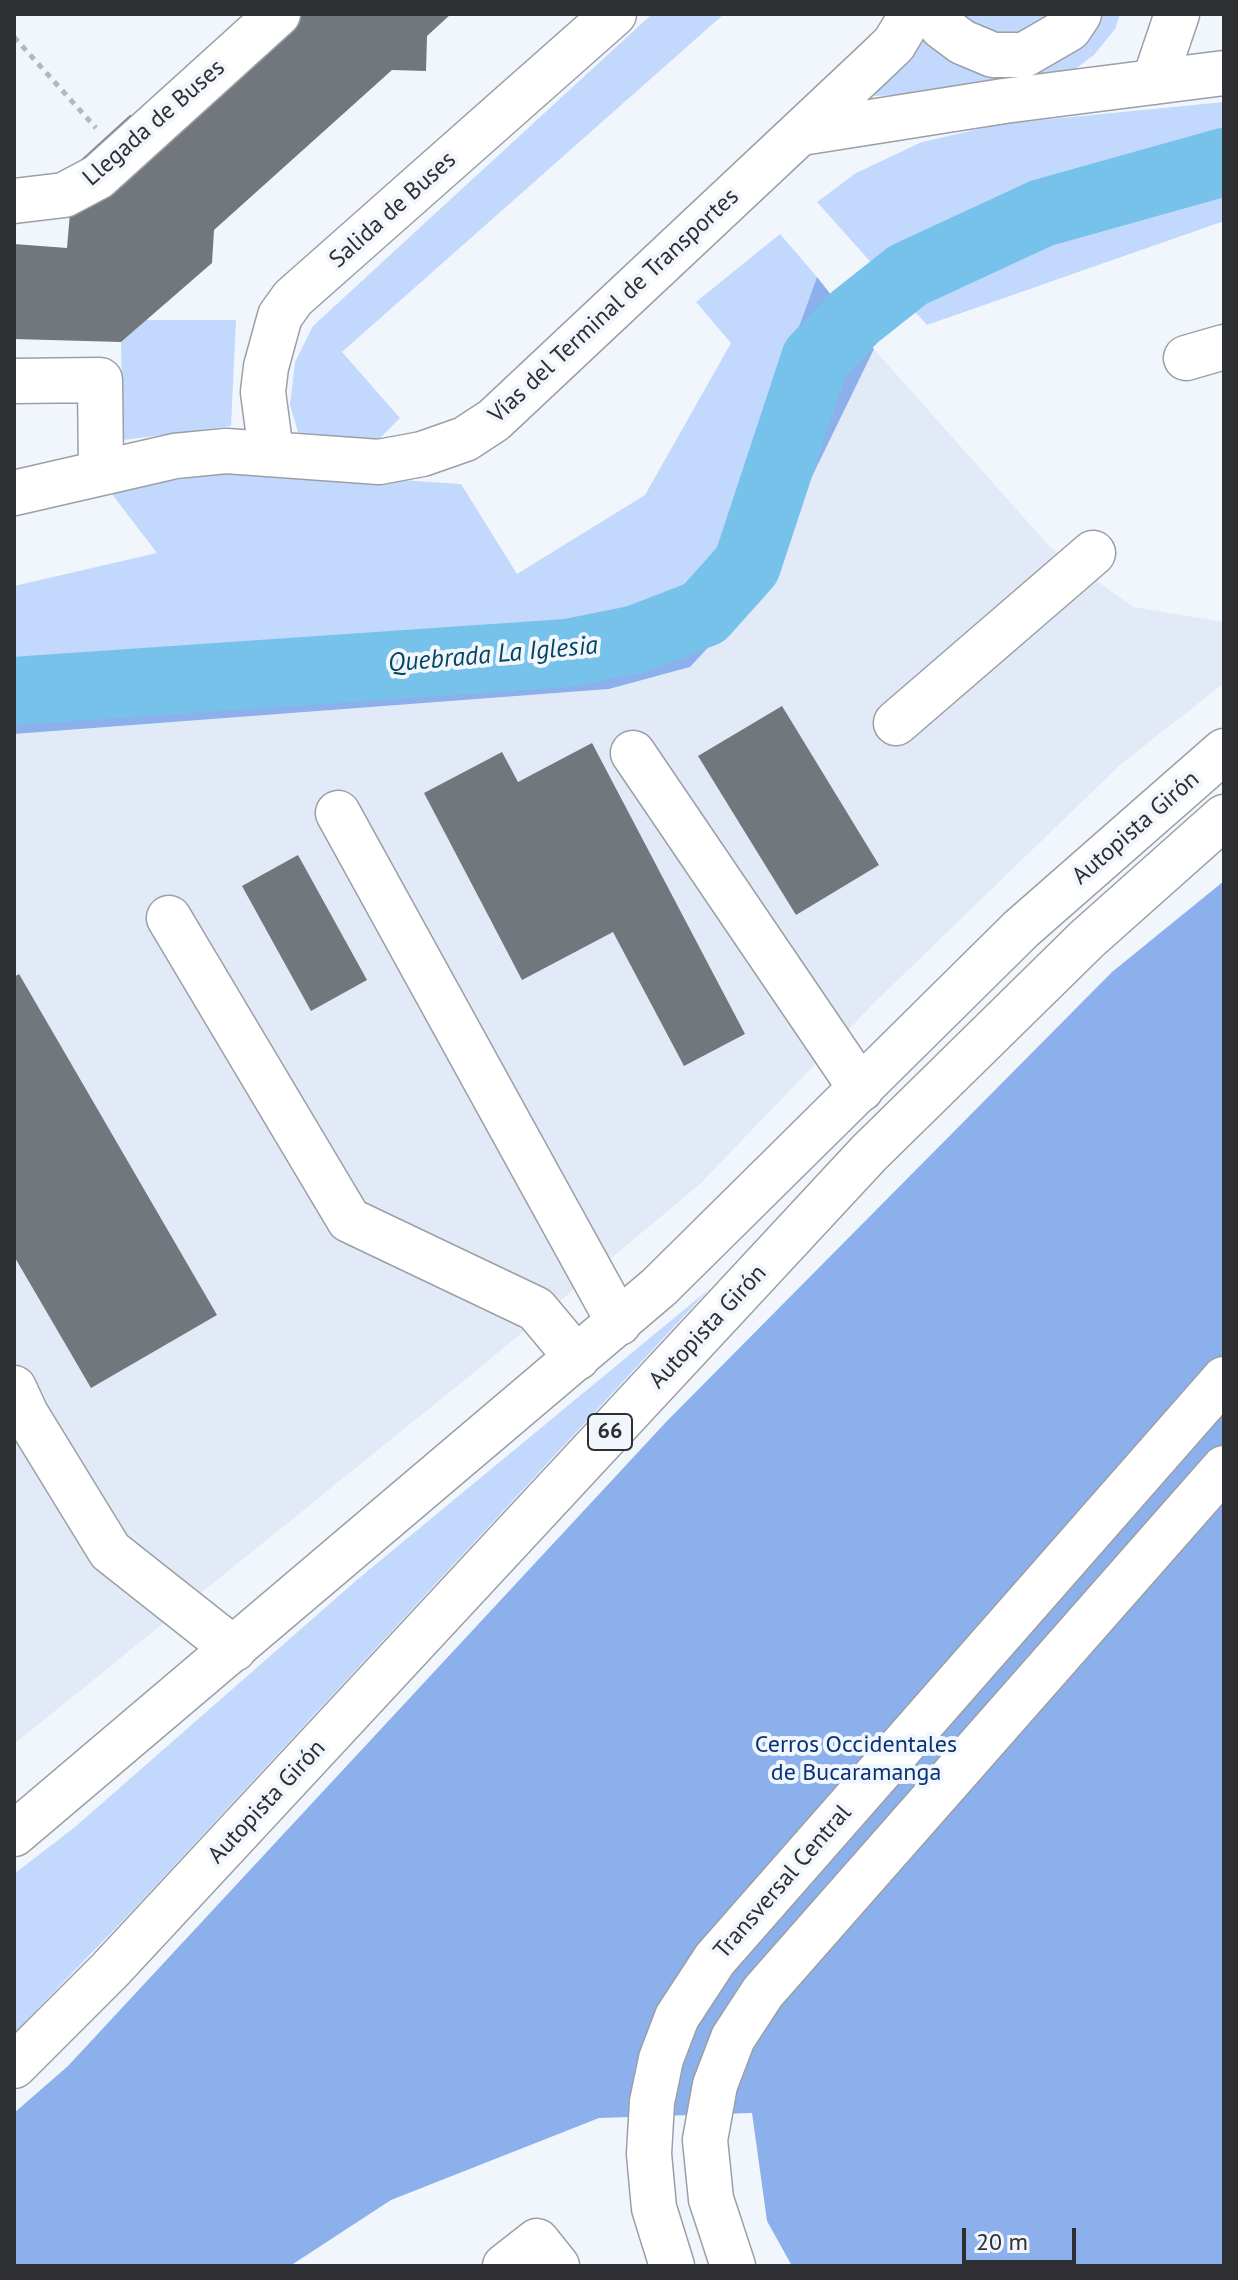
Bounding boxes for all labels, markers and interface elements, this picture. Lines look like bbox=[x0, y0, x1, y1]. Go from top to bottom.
street label: Llegada de Buses bbox=[77, 54, 231, 192]
street label: Salida de Buses bbox=[324, 146, 462, 274]
street label: Vías del Terminal de Transportes bbox=[483, 182, 745, 430]
water label: Quebrada La Iglesia bbox=[387, 630, 599, 680]
street label: Autopista Girón bbox=[1067, 765, 1205, 891]
street label: Autopista Girón bbox=[643, 1259, 773, 1395]
road number: 66 bbox=[588, 1414, 632, 1450]
park label: Cerros Occidentales de Bucaramanga bbox=[755, 1731, 957, 1787]
street label: Autopista Girón bbox=[202, 1734, 332, 1870]
street label: Transversal Central bbox=[708, 1799, 858, 1965]
scale bar bbox=[966, 2212, 1080, 2262]
text: 20 m bbox=[976, 2226, 1028, 2257]

